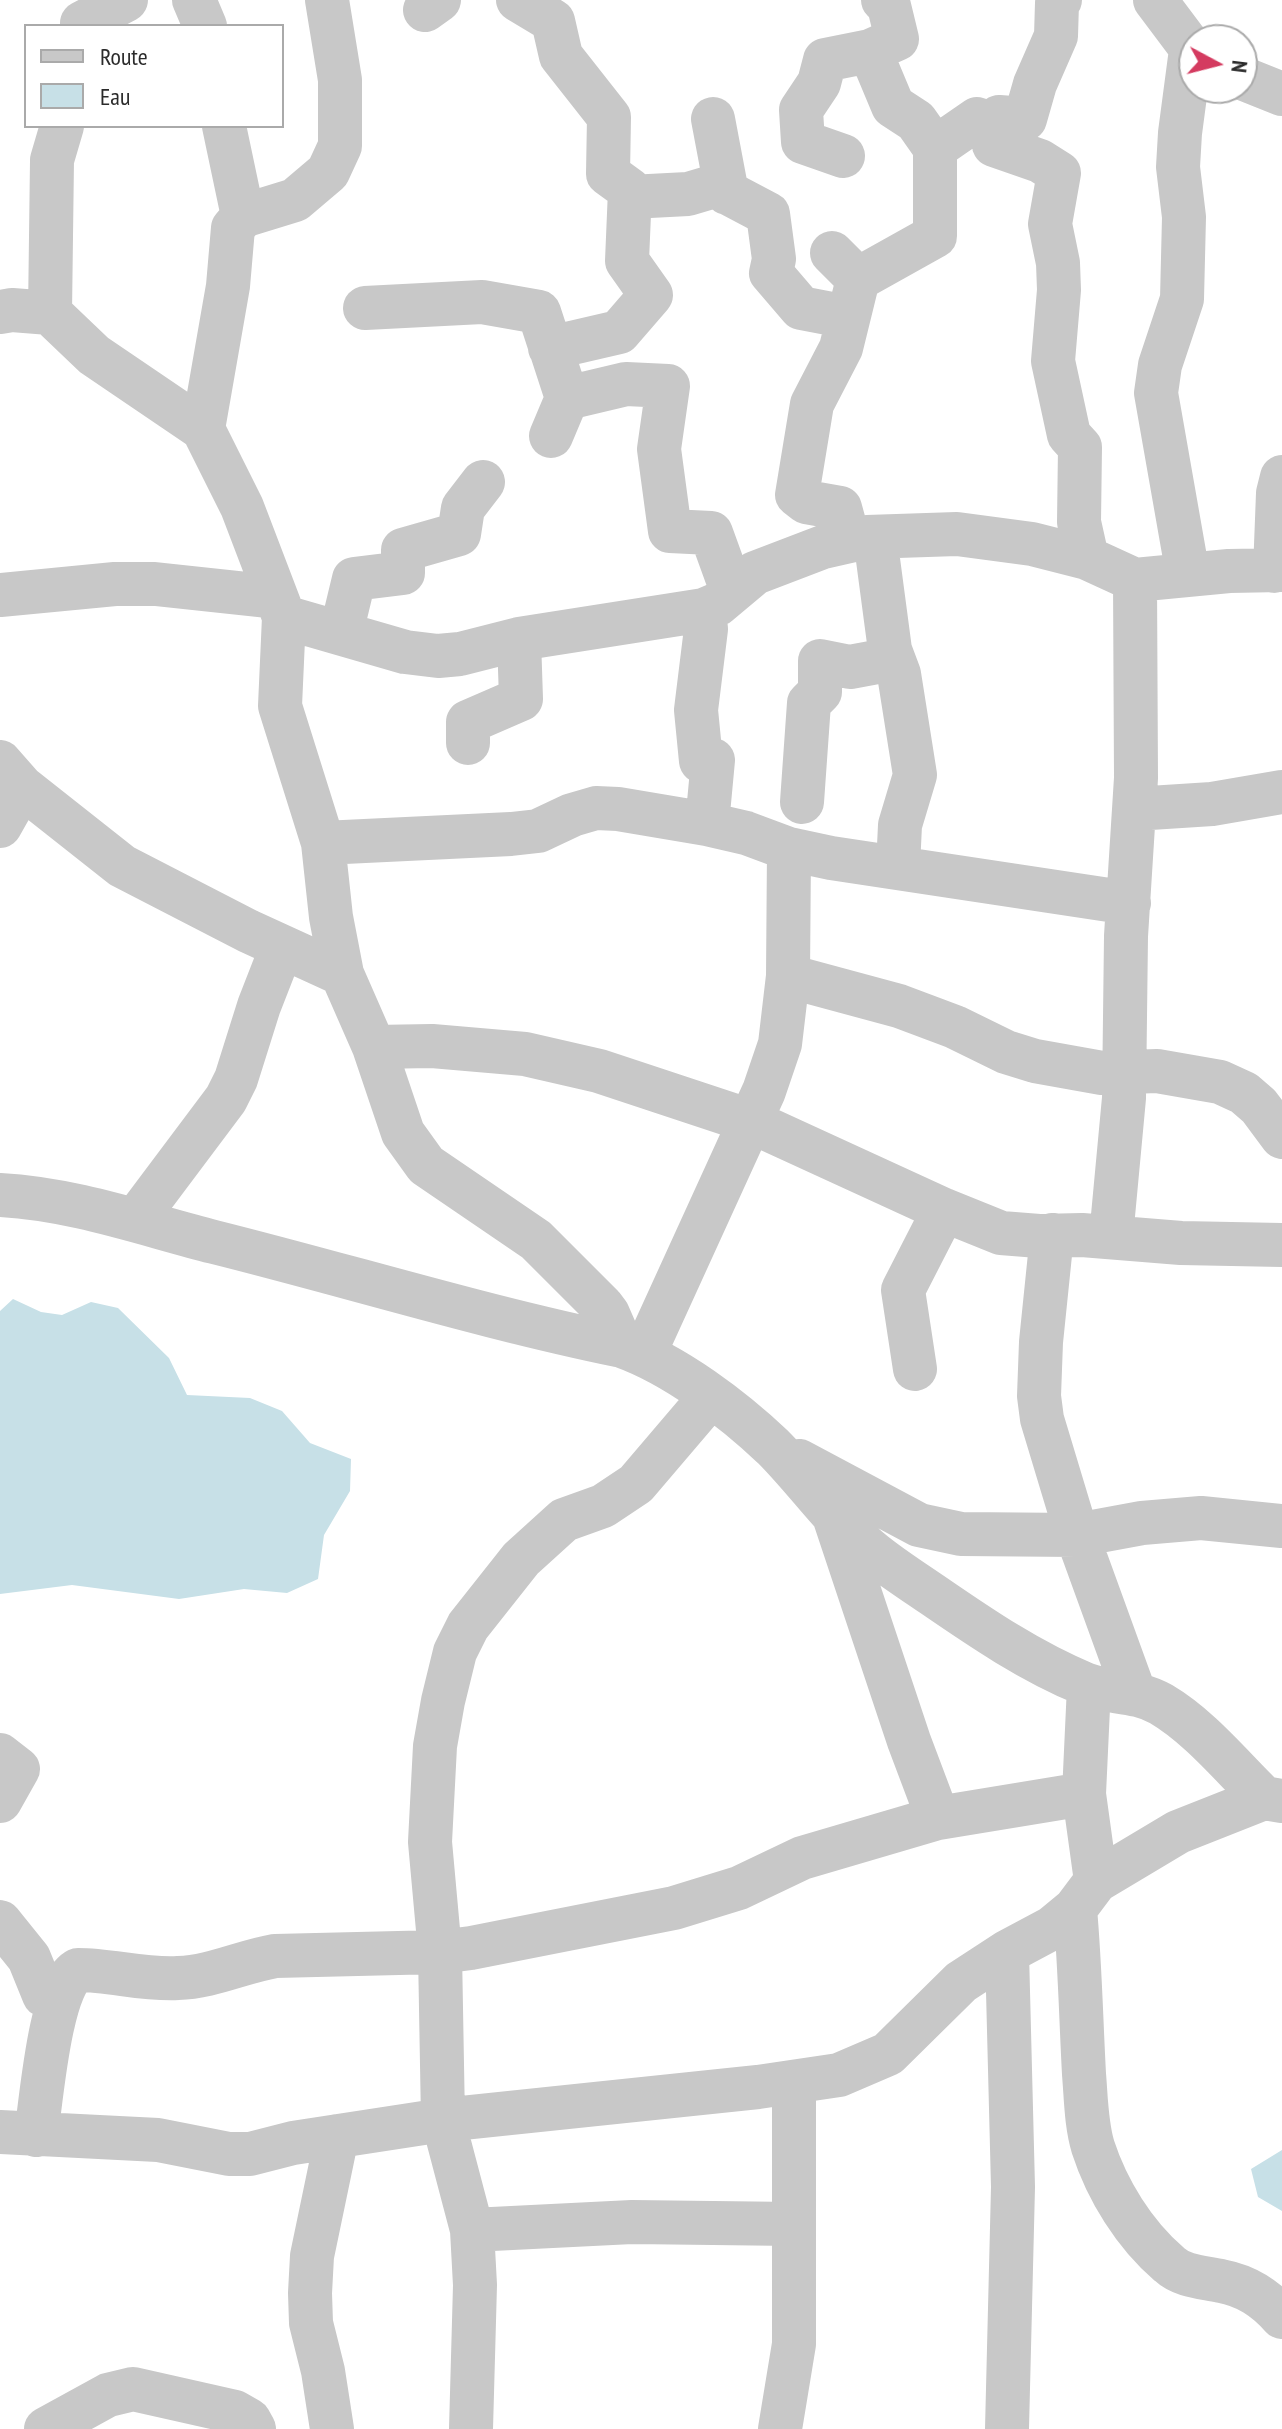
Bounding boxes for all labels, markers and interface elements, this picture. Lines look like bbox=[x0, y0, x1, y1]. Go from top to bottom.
legend bbox=[24, 24, 284, 128]
north arrow bbox=[1178, 24, 1258, 104]
text: Route bbox=[100, 41, 148, 72]
text: N bbox=[1225, 59, 1254, 74]
text: Eau bbox=[100, 81, 130, 112]

